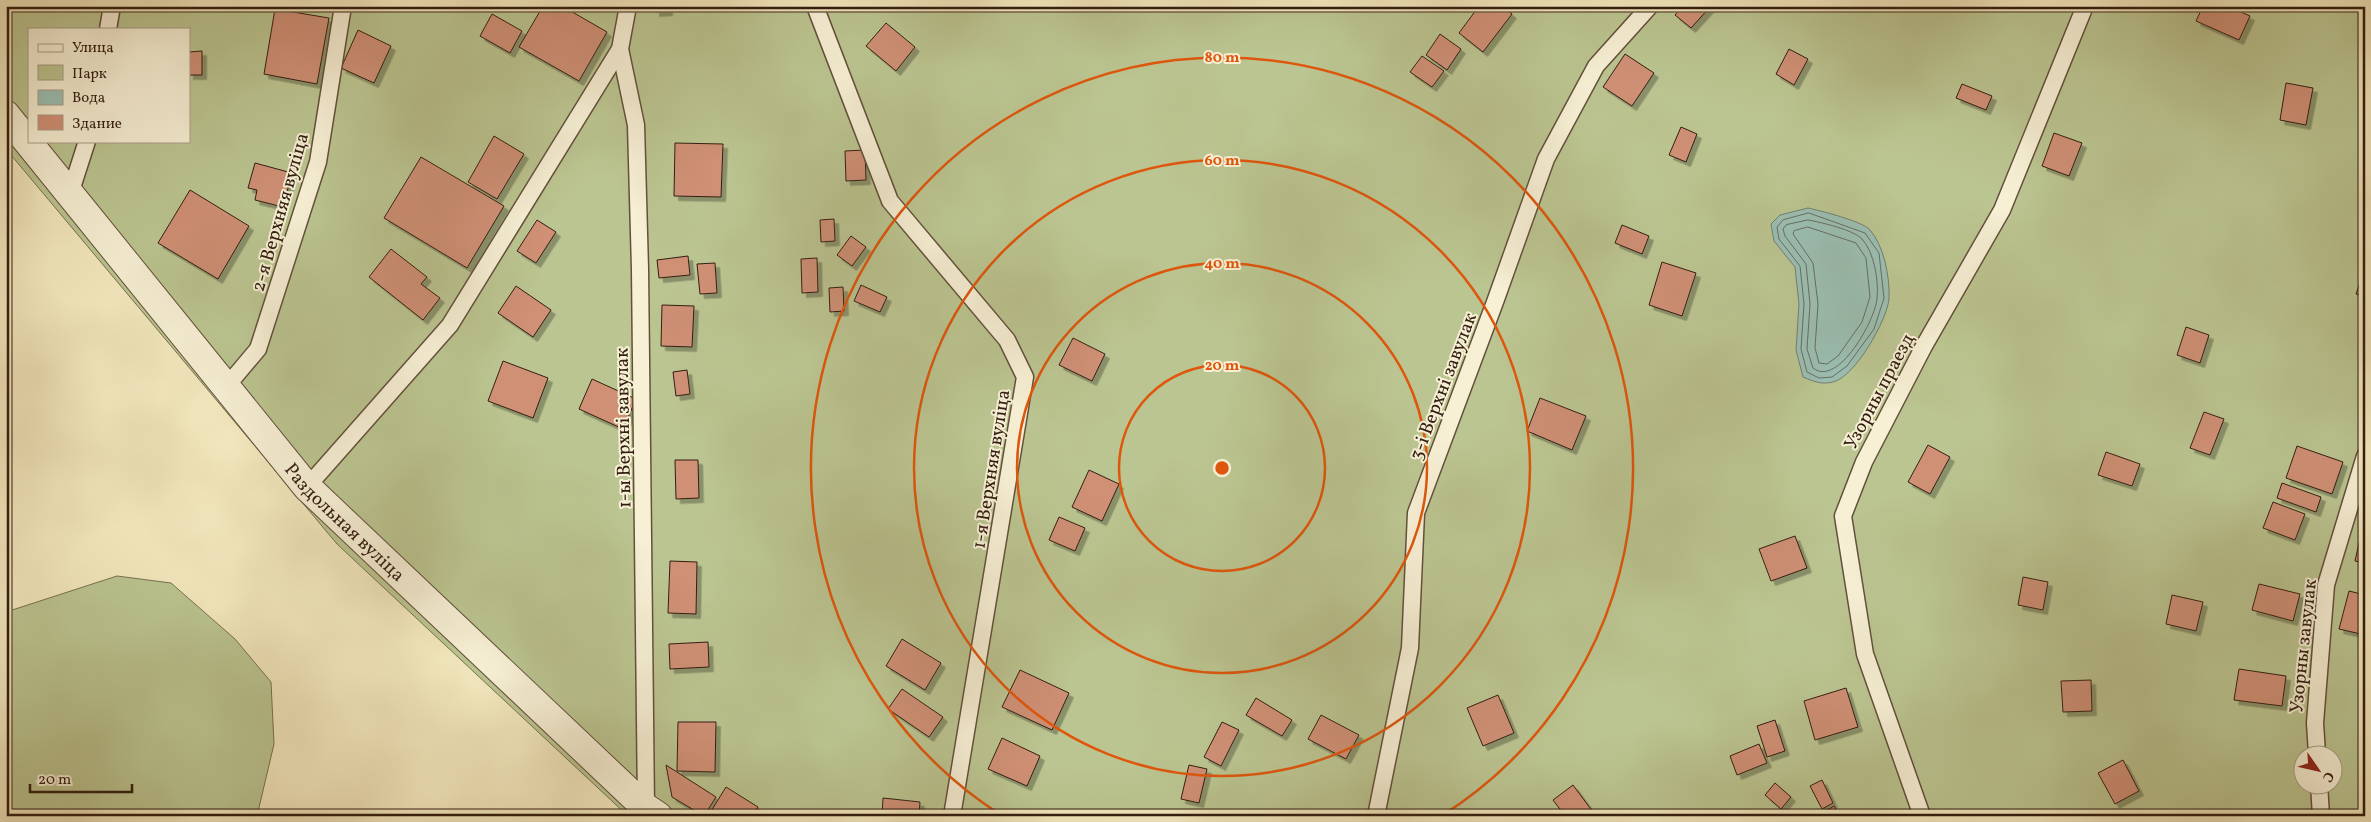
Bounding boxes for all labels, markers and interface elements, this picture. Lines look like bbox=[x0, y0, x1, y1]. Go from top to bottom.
legend bbox=[28, 28, 190, 142]
text: Улица bbox=[72, 38, 114, 59]
text: 80 m bbox=[1205, 48, 1240, 69]
text: Парк bbox=[72, 64, 107, 85]
text: Вода bbox=[72, 88, 105, 109]
text: Здание bbox=[72, 114, 122, 135]
street label: 2-я Верхняя вуліца bbox=[246, 130, 316, 295]
text: 60 m bbox=[1205, 151, 1240, 172]
text: 40 m bbox=[1204, 254, 1240, 275]
street label: 3-і Верхні завулак bbox=[1404, 309, 1484, 464]
street label: Узорны праезд bbox=[1838, 329, 1921, 455]
street label: 1-ы Верхні завулак bbox=[610, 347, 638, 508]
text: 20 m bbox=[1205, 356, 1240, 377]
street label: 1-я Верхняя вуліца bbox=[967, 388, 1017, 551]
street label: Раздольная вуліца bbox=[277, 458, 410, 588]
centre of rings bbox=[1213, 459, 1231, 477]
street label: Узорны завулак bbox=[2284, 578, 2324, 715]
north arrow bbox=[2294, 744, 2344, 794]
scale bar bbox=[30, 762, 132, 794]
text: С bbox=[2317, 767, 2338, 785]
text: 20 m bbox=[38, 770, 71, 791]

